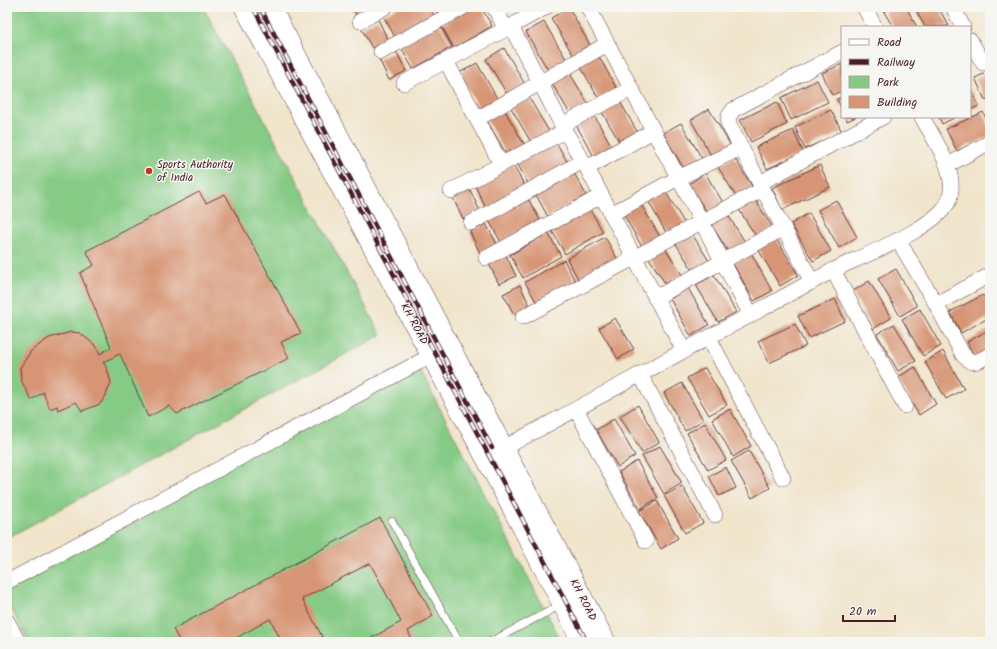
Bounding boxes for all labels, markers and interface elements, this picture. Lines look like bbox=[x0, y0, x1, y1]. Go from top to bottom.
legend bbox=[841, 26, 971, 118]
text: Road bbox=[877, 33, 902, 52]
text: Railway bbox=[877, 53, 915, 72]
text: Park bbox=[877, 73, 899, 92]
text: Building bbox=[877, 93, 917, 112]
place label: Sports Authority of India bbox=[157, 156, 234, 187]
marker: Sports Authority of India bbox=[144, 166, 154, 176]
street label: KH ROAD bbox=[395, 300, 433, 348]
street label: KH ROAD bbox=[565, 576, 601, 624]
scale bar bbox=[843, 597, 895, 623]
text: 20 m bbox=[849, 602, 877, 621]

